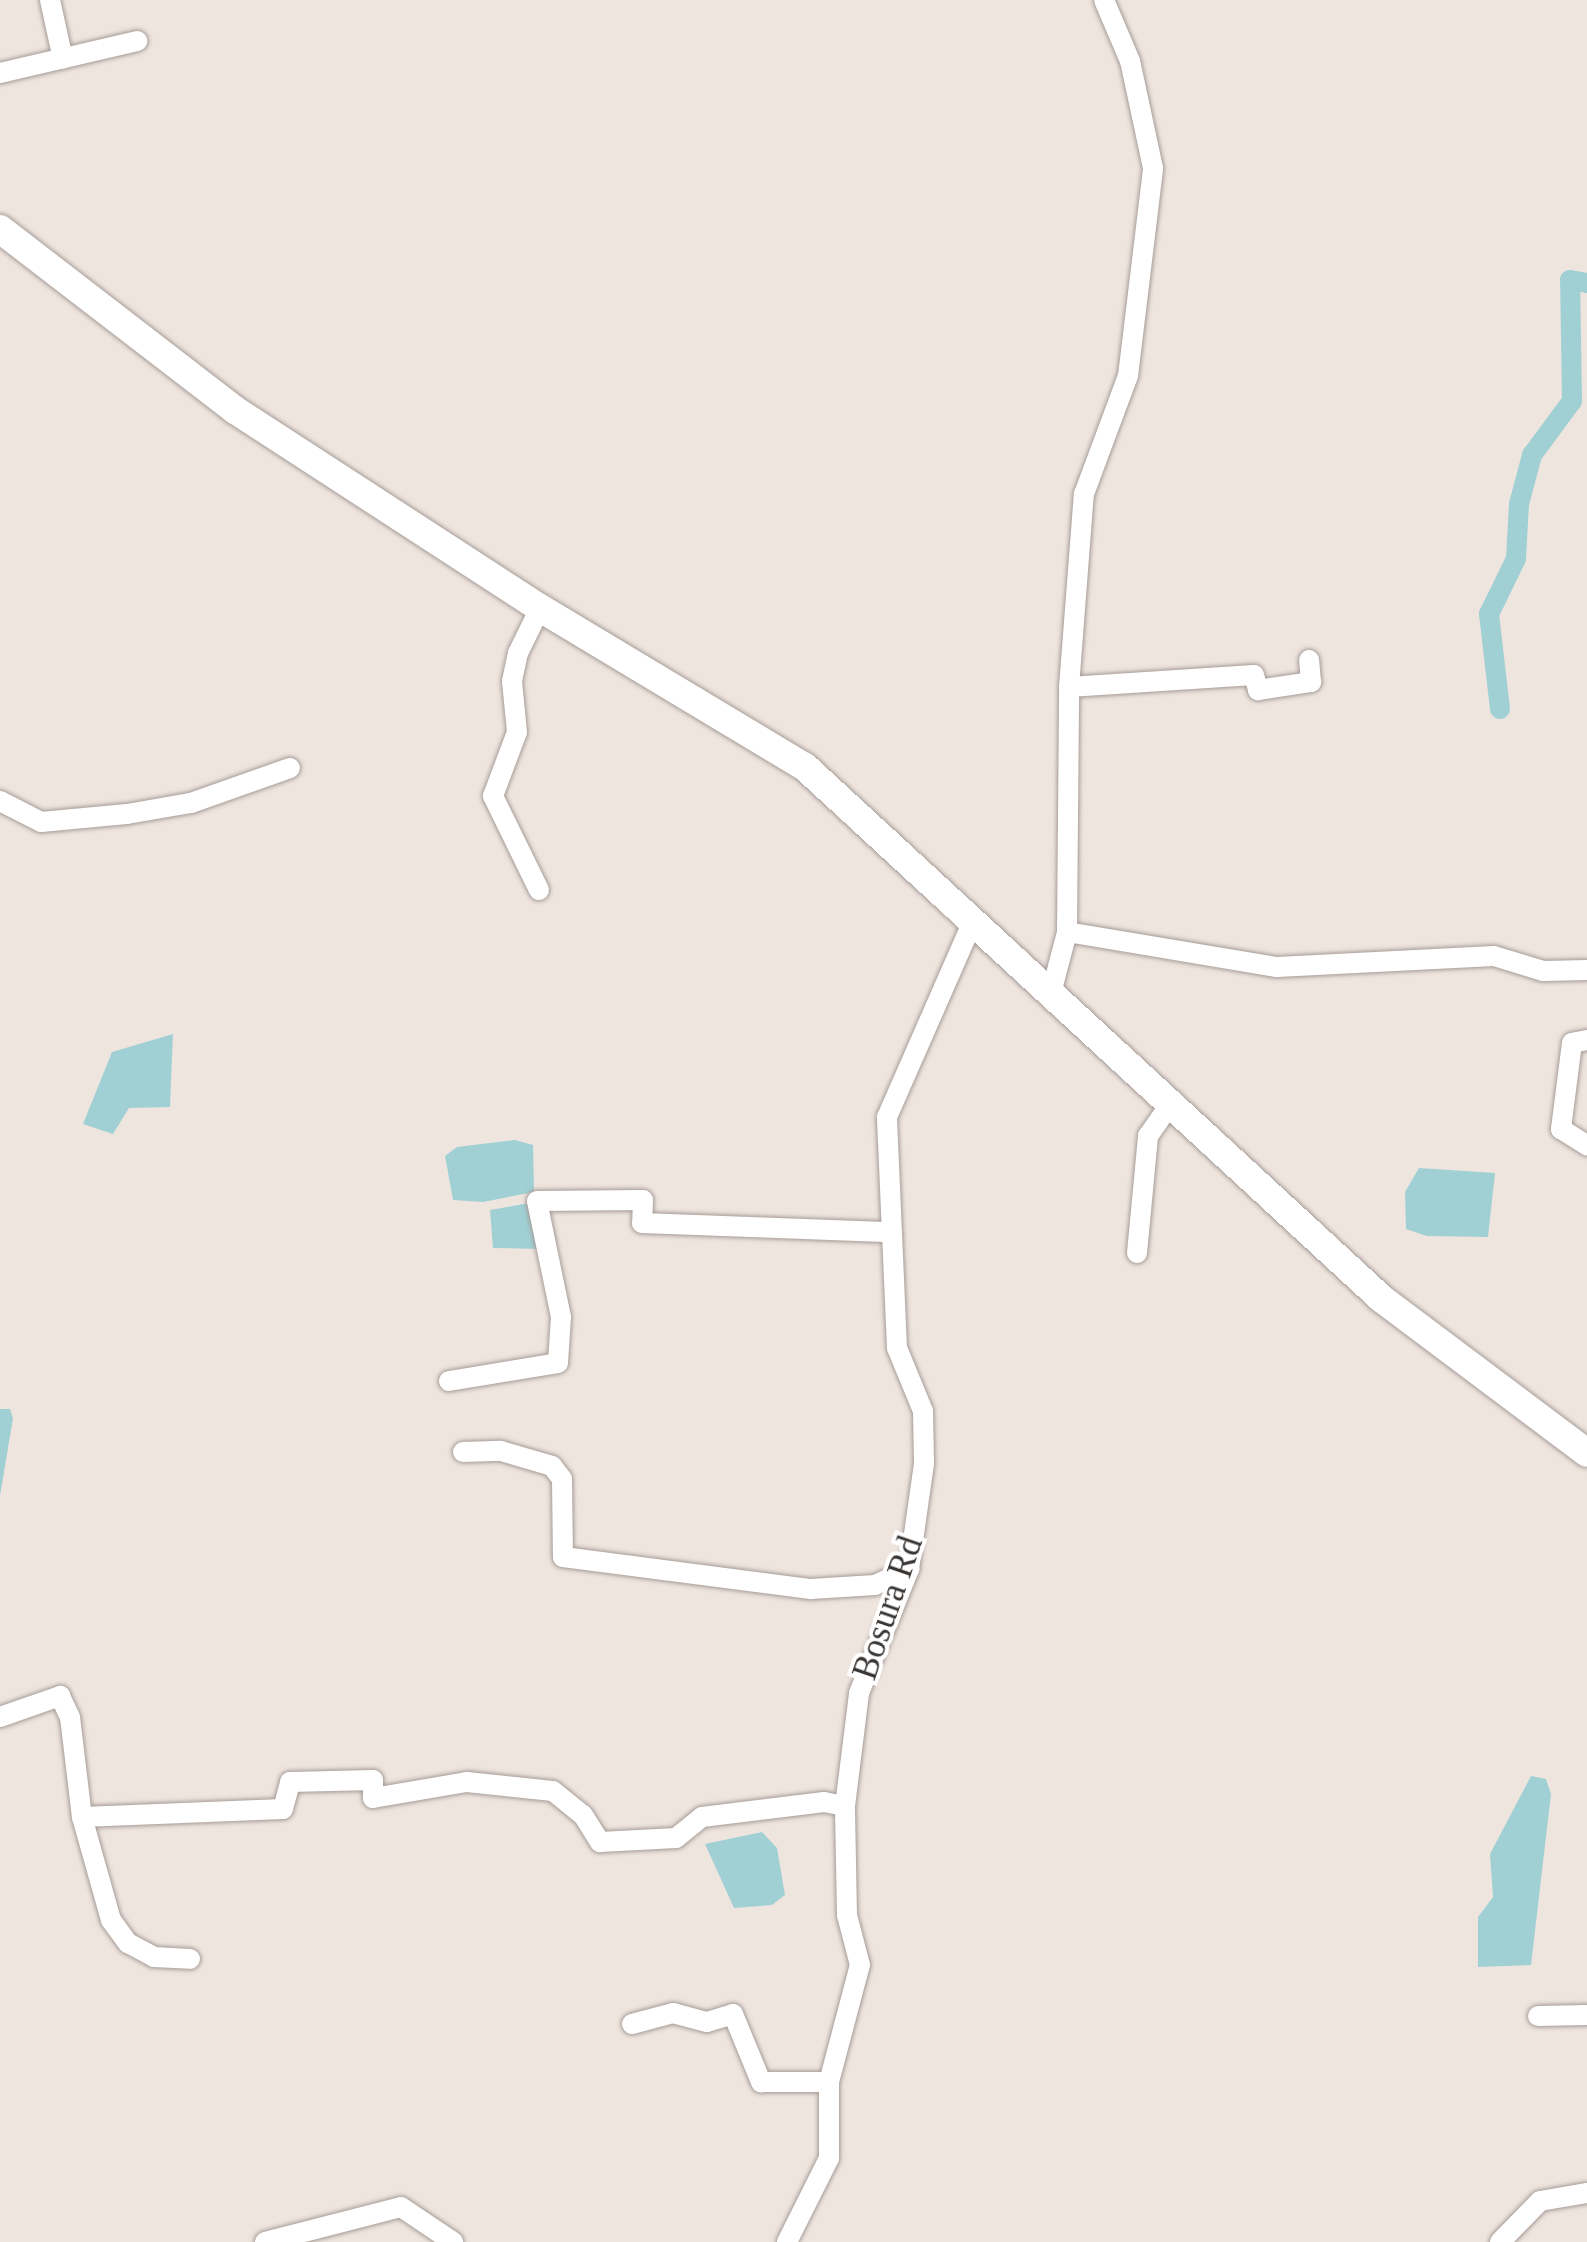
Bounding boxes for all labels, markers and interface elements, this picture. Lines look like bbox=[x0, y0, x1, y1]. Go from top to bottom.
street label: Bosura Rd bbox=[844, 1531, 932, 1685]

